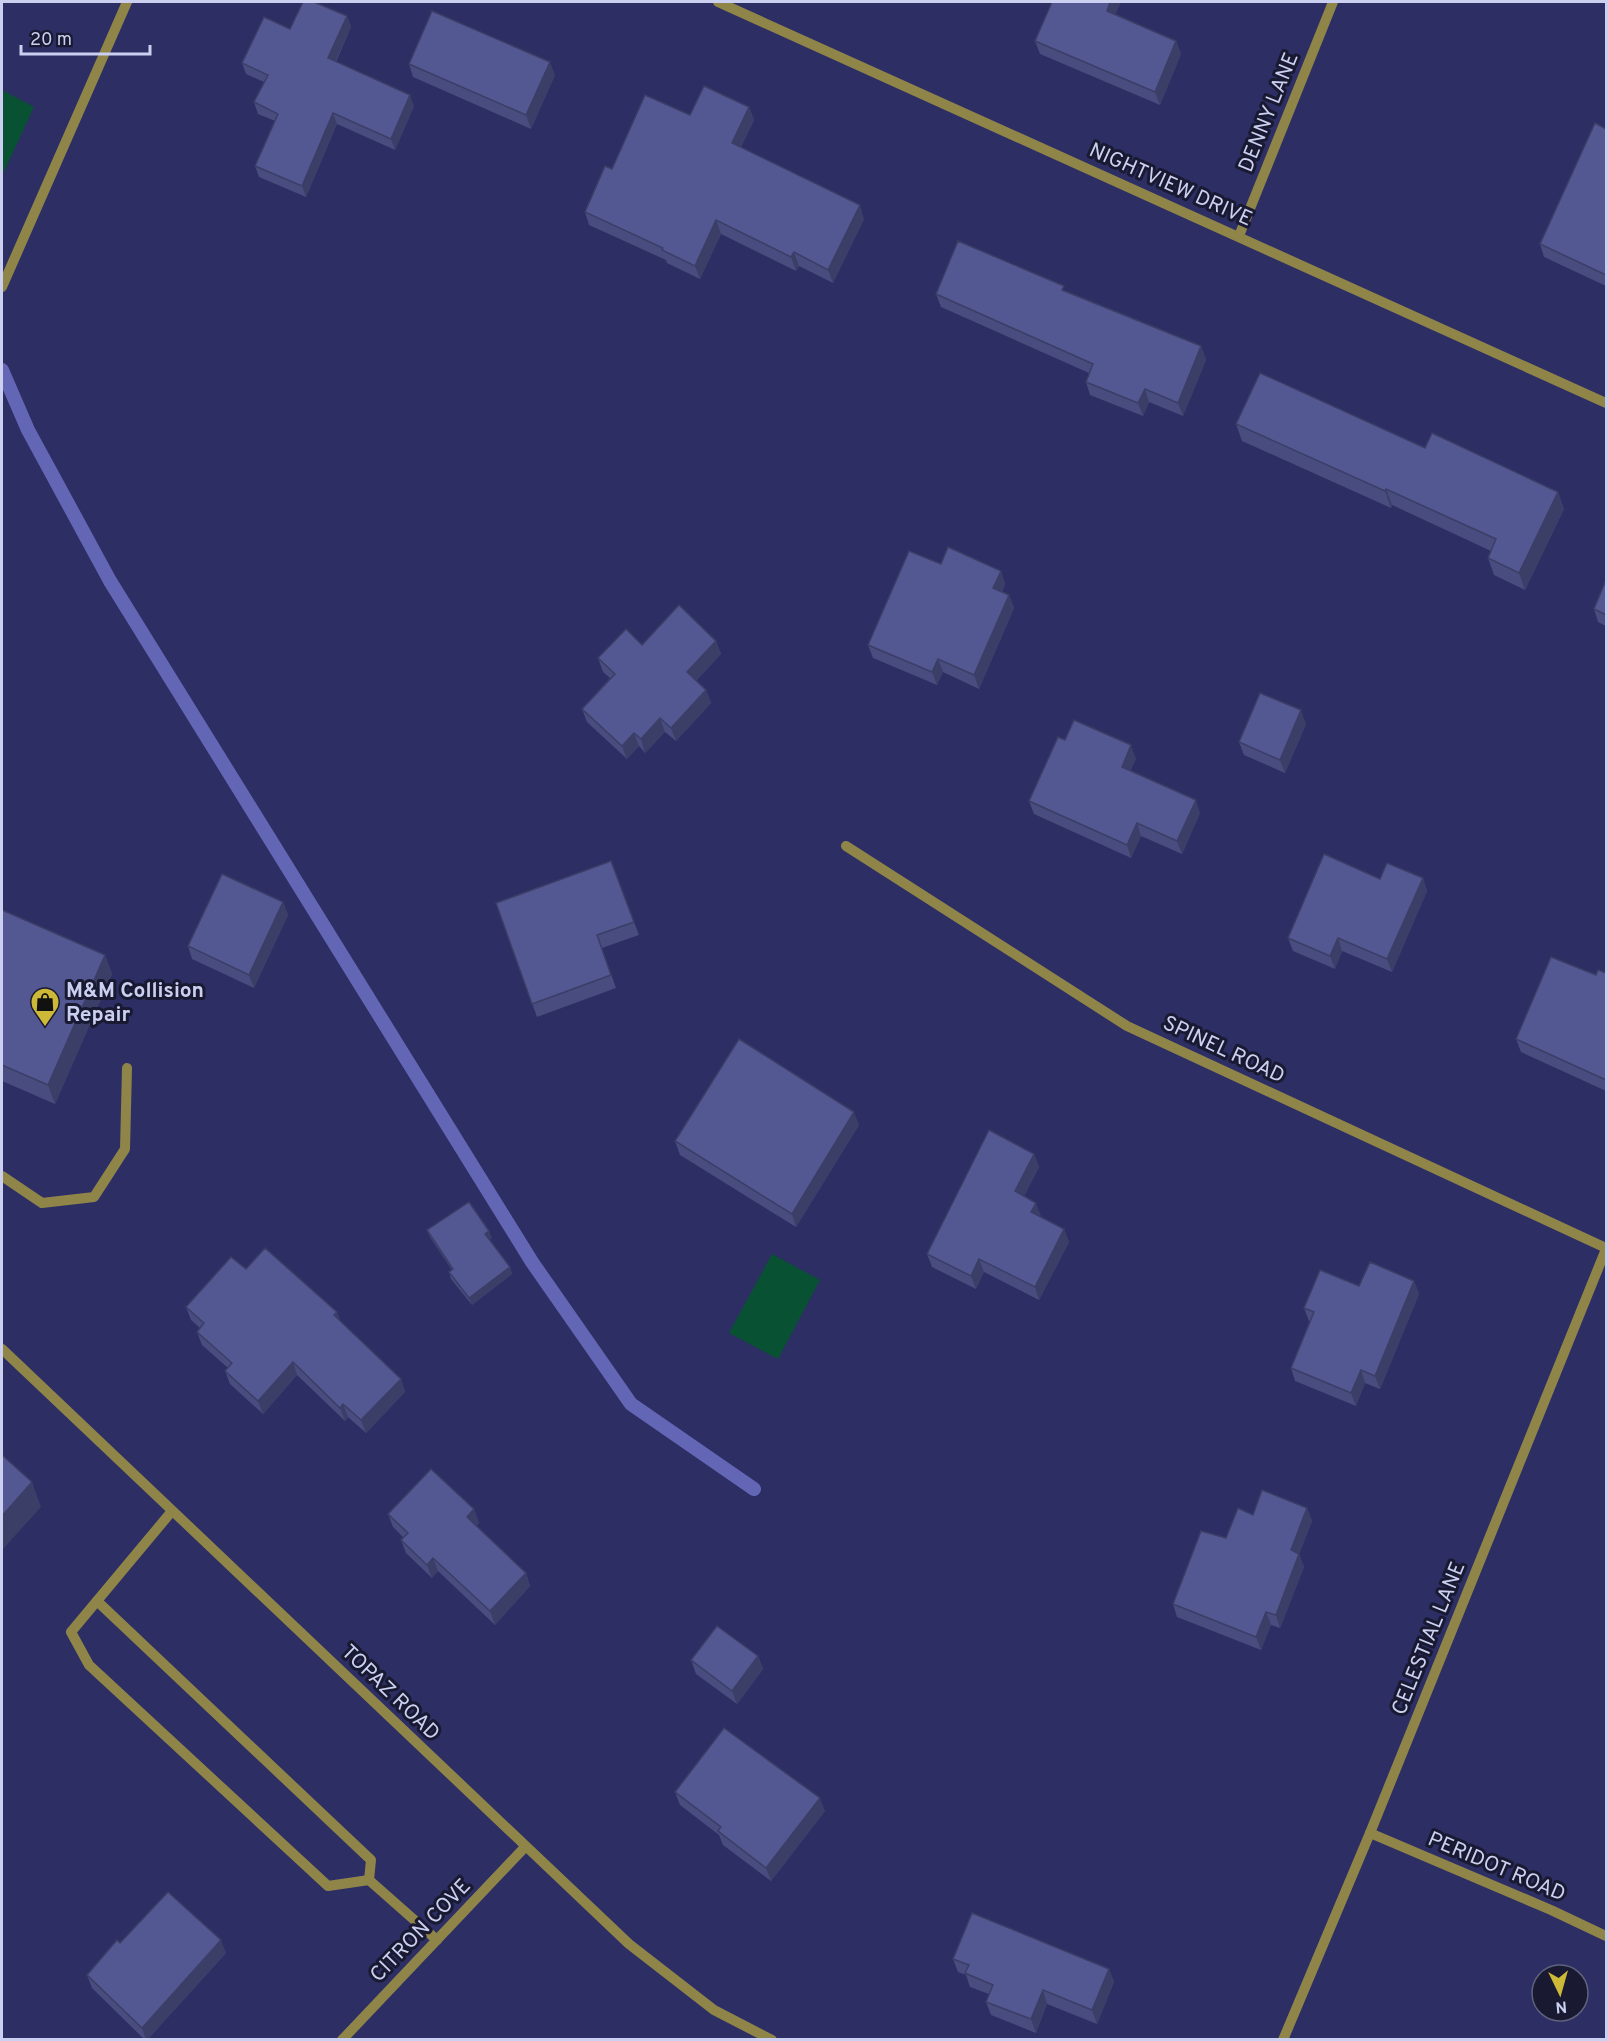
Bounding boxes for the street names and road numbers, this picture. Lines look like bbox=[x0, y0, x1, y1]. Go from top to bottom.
street label: DENNY LANE bbox=[1233, 49, 1306, 176]
street label: NIGHTVIEW DRIVE bbox=[1085, 137, 1256, 233]
street label: SPINEL ROAD bbox=[1158, 1010, 1289, 1090]
street label: CELESTIAL LANE bbox=[1386, 1558, 1472, 1719]
street label: TOPAZ ROAD bbox=[335, 1639, 445, 1747]
street label: PERIDOT ROAD bbox=[1423, 1826, 1569, 1909]
street label: CITRON COVE bbox=[365, 1874, 477, 1989]

